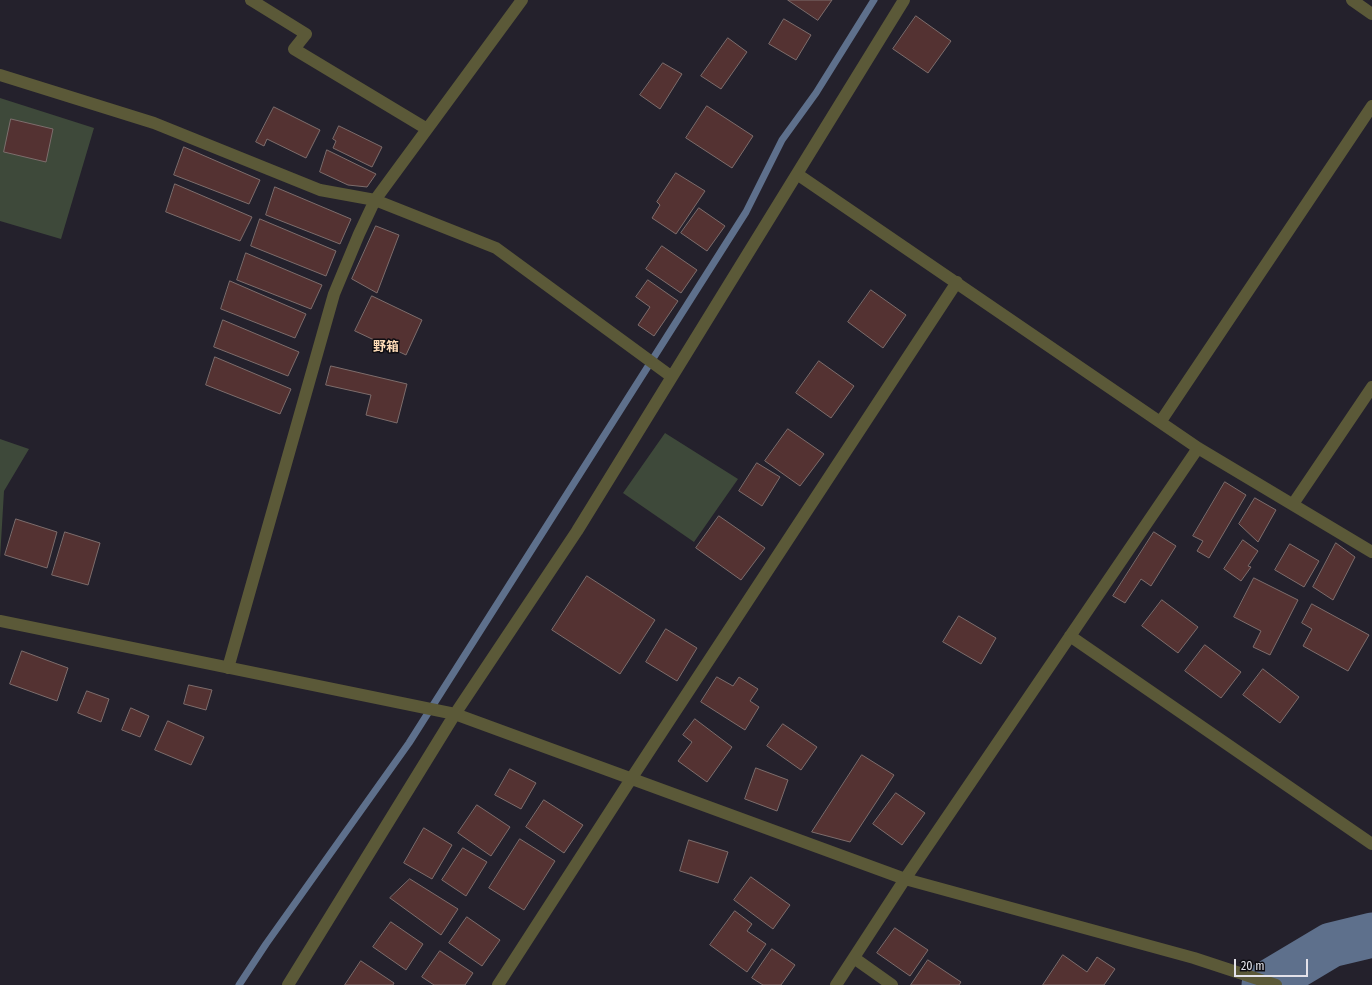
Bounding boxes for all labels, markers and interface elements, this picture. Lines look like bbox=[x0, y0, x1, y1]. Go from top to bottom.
district label: 野箱 bbox=[373, 339, 399, 355]
scale bar bbox=[1236, 951, 1310, 977]
text: 20 m bbox=[1241, 959, 1265, 973]

